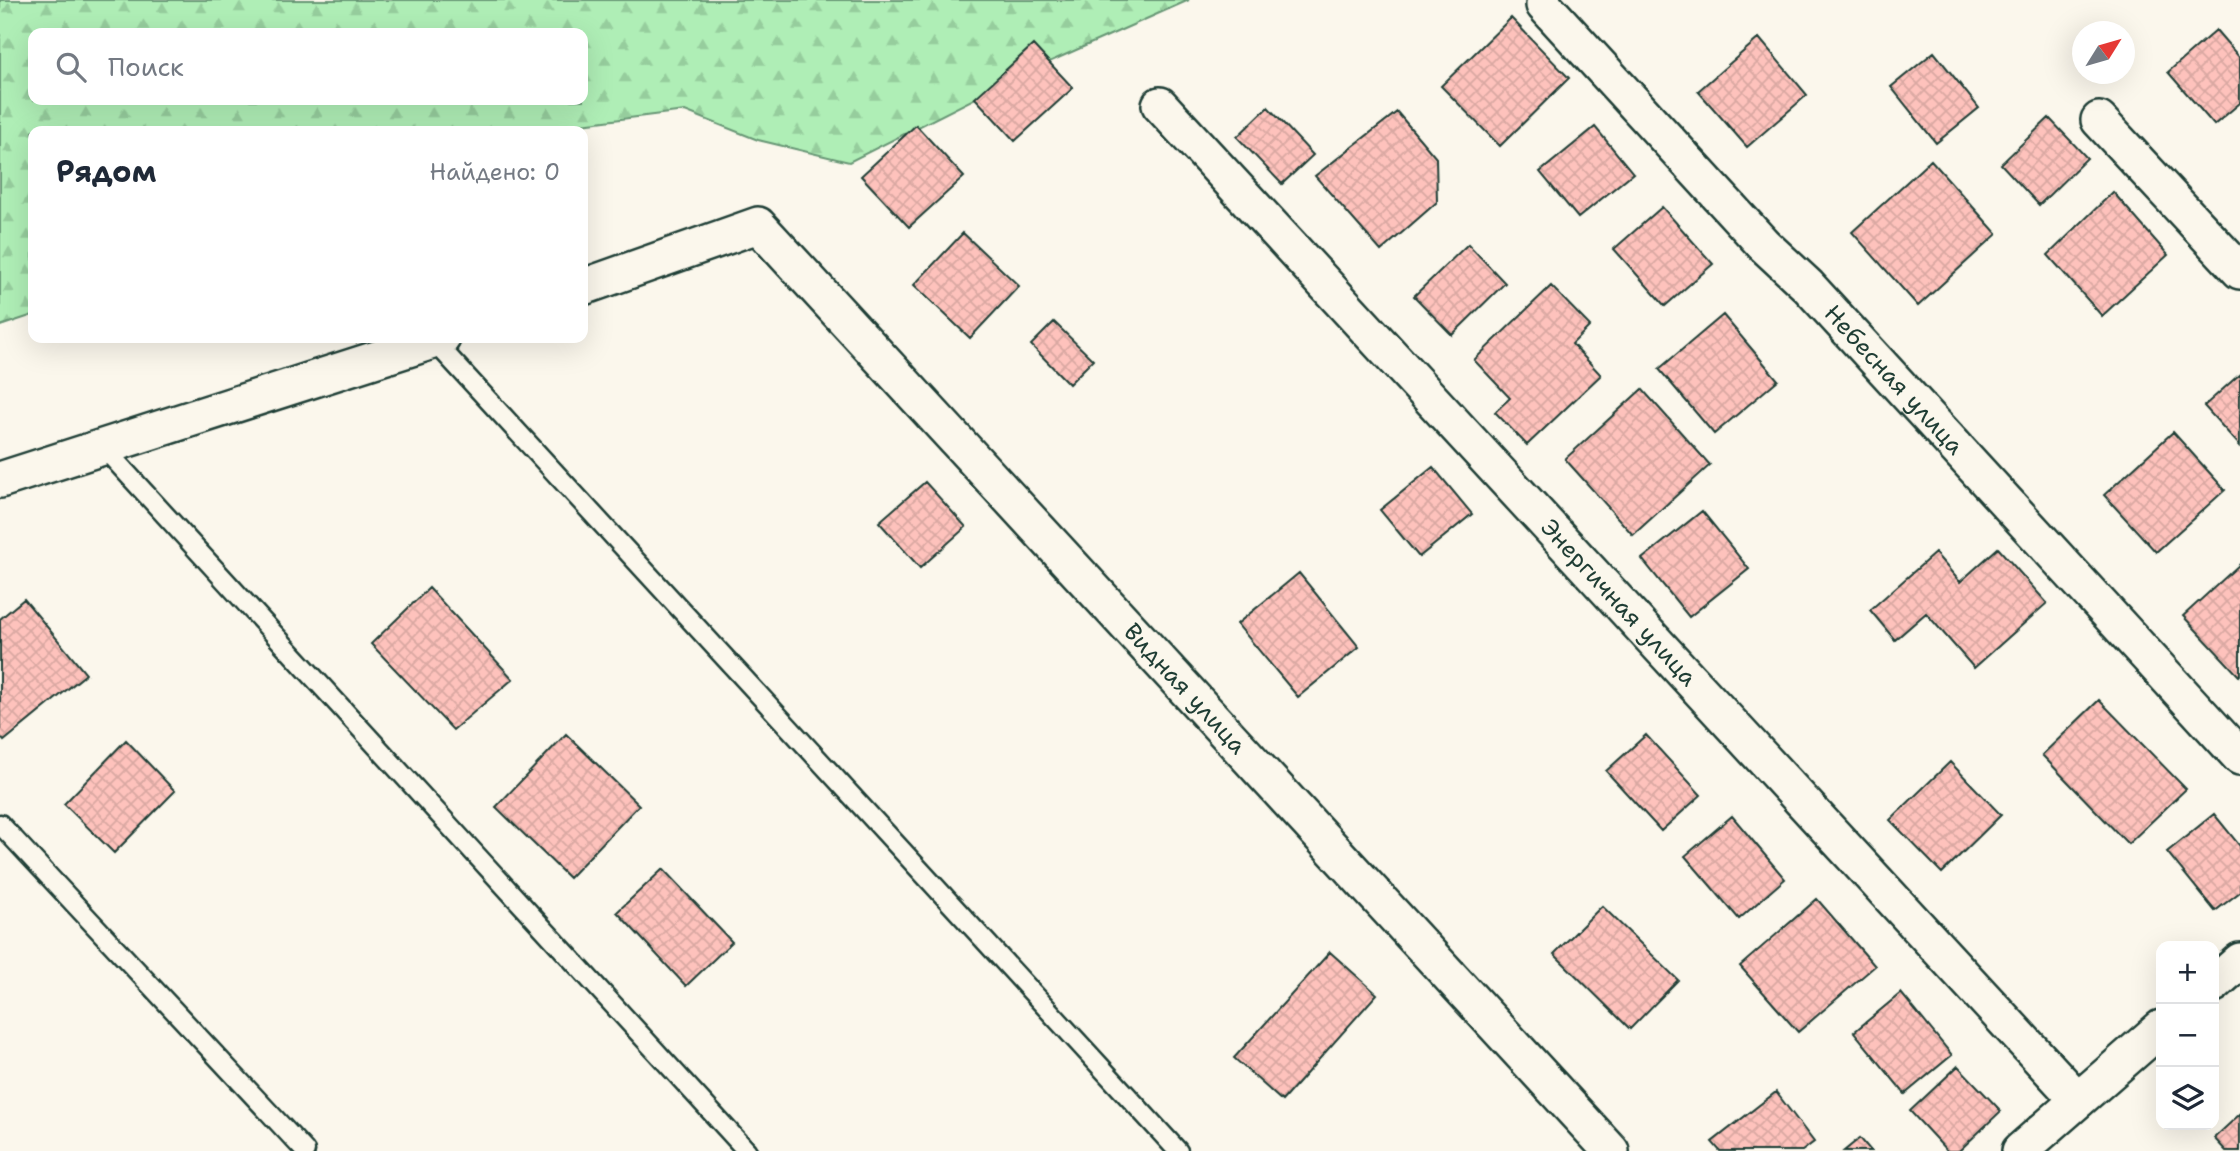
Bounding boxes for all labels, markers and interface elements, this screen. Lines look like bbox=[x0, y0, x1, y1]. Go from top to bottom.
north arrow bbox=[2072, 21, 2135, 84]
search box bbox=[28, 28, 588, 105]
icon: search bbox=[52, 48, 90, 86]
text: Поиск bbox=[108, 49, 184, 84]
text: Рядом bbox=[56, 151, 156, 192]
text: Найдено: 0 bbox=[430, 157, 560, 187]
street label: Небесная улица bbox=[1817, 298, 1971, 462]
street label: Энергичная улица bbox=[1534, 512, 1704, 693]
street label: Видная улица bbox=[1117, 616, 1254, 761]
map controls bbox=[2156, 941, 2219, 1130]
button: + bbox=[2156, 941, 2219, 1004]
button: − bbox=[2156, 1004, 2219, 1067]
button: layers bbox=[2156, 1067, 2219, 1130]

